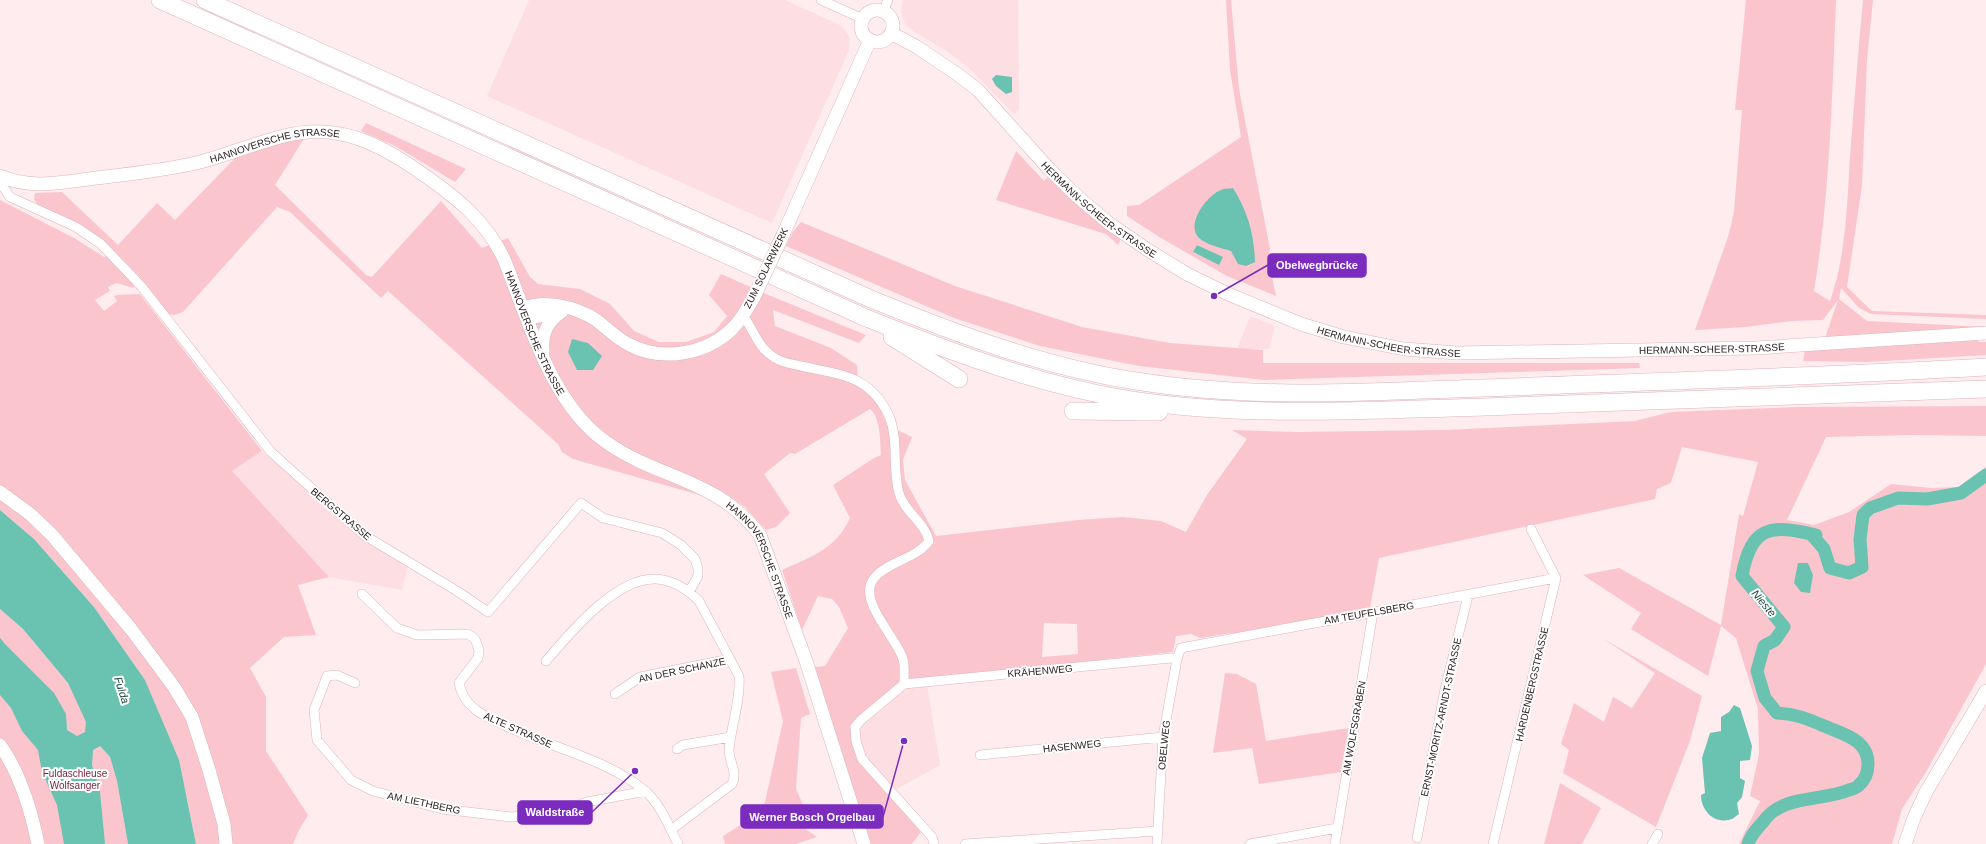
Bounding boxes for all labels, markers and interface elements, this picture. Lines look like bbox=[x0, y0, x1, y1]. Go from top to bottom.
street label: HANNOVERSCHE STRASSE bbox=[208, 126, 341, 165]
street label: HERMANN-SCHEER-STRASSE bbox=[1039, 159, 1159, 260]
street label: ZUM SOLARWERK bbox=[742, 226, 790, 310]
callout: Obelwegbrücke bbox=[1268, 254, 1366, 277]
text: Obelwegbrücke bbox=[1276, 259, 1358, 271]
street label: HANNOVERSCHE STRASSE bbox=[504, 269, 567, 397]
street label: HERMANN-SCHEER-STRASSE bbox=[1316, 324, 1461, 359]
street label: HERMANN-SCHEER-STRASSE bbox=[1639, 341, 1785, 355]
street label: BERGSTRASSE bbox=[309, 486, 374, 543]
street label: HANNOVERSCHE STRASSE bbox=[724, 499, 796, 620]
water label: Nieste bbox=[1749, 587, 1779, 619]
street label: AM TEUFELSBERG bbox=[1323, 600, 1415, 626]
street label: HARDENBERGSTRASSE bbox=[1513, 625, 1551, 742]
street label: ERNST-MORITZ-ARNDT-STRASSE bbox=[1419, 636, 1463, 797]
street label: AN DER SCHANZE bbox=[638, 655, 727, 685]
street label: KRÄHENWEG bbox=[1007, 663, 1073, 679]
water label: Fulda bbox=[112, 675, 132, 705]
street label: AM WOLFSGRABEN bbox=[1340, 680, 1368, 776]
street label: ALTE STRASSE bbox=[482, 710, 554, 750]
street label: OBELWEG bbox=[1156, 719, 1172, 770]
street label: HASENWEG bbox=[1042, 737, 1102, 755]
park label: Fuldaschleuse Wolfsanger bbox=[43, 768, 108, 791]
street label: AM LIETHBERG bbox=[386, 790, 462, 816]
callout: Waldstraße bbox=[518, 801, 592, 824]
callout: Werner Bosch Orgelbau bbox=[741, 805, 883, 828]
text: Waldstraße bbox=[526, 806, 584, 818]
text: Werner Bosch Orgelbau bbox=[749, 811, 875, 823]

